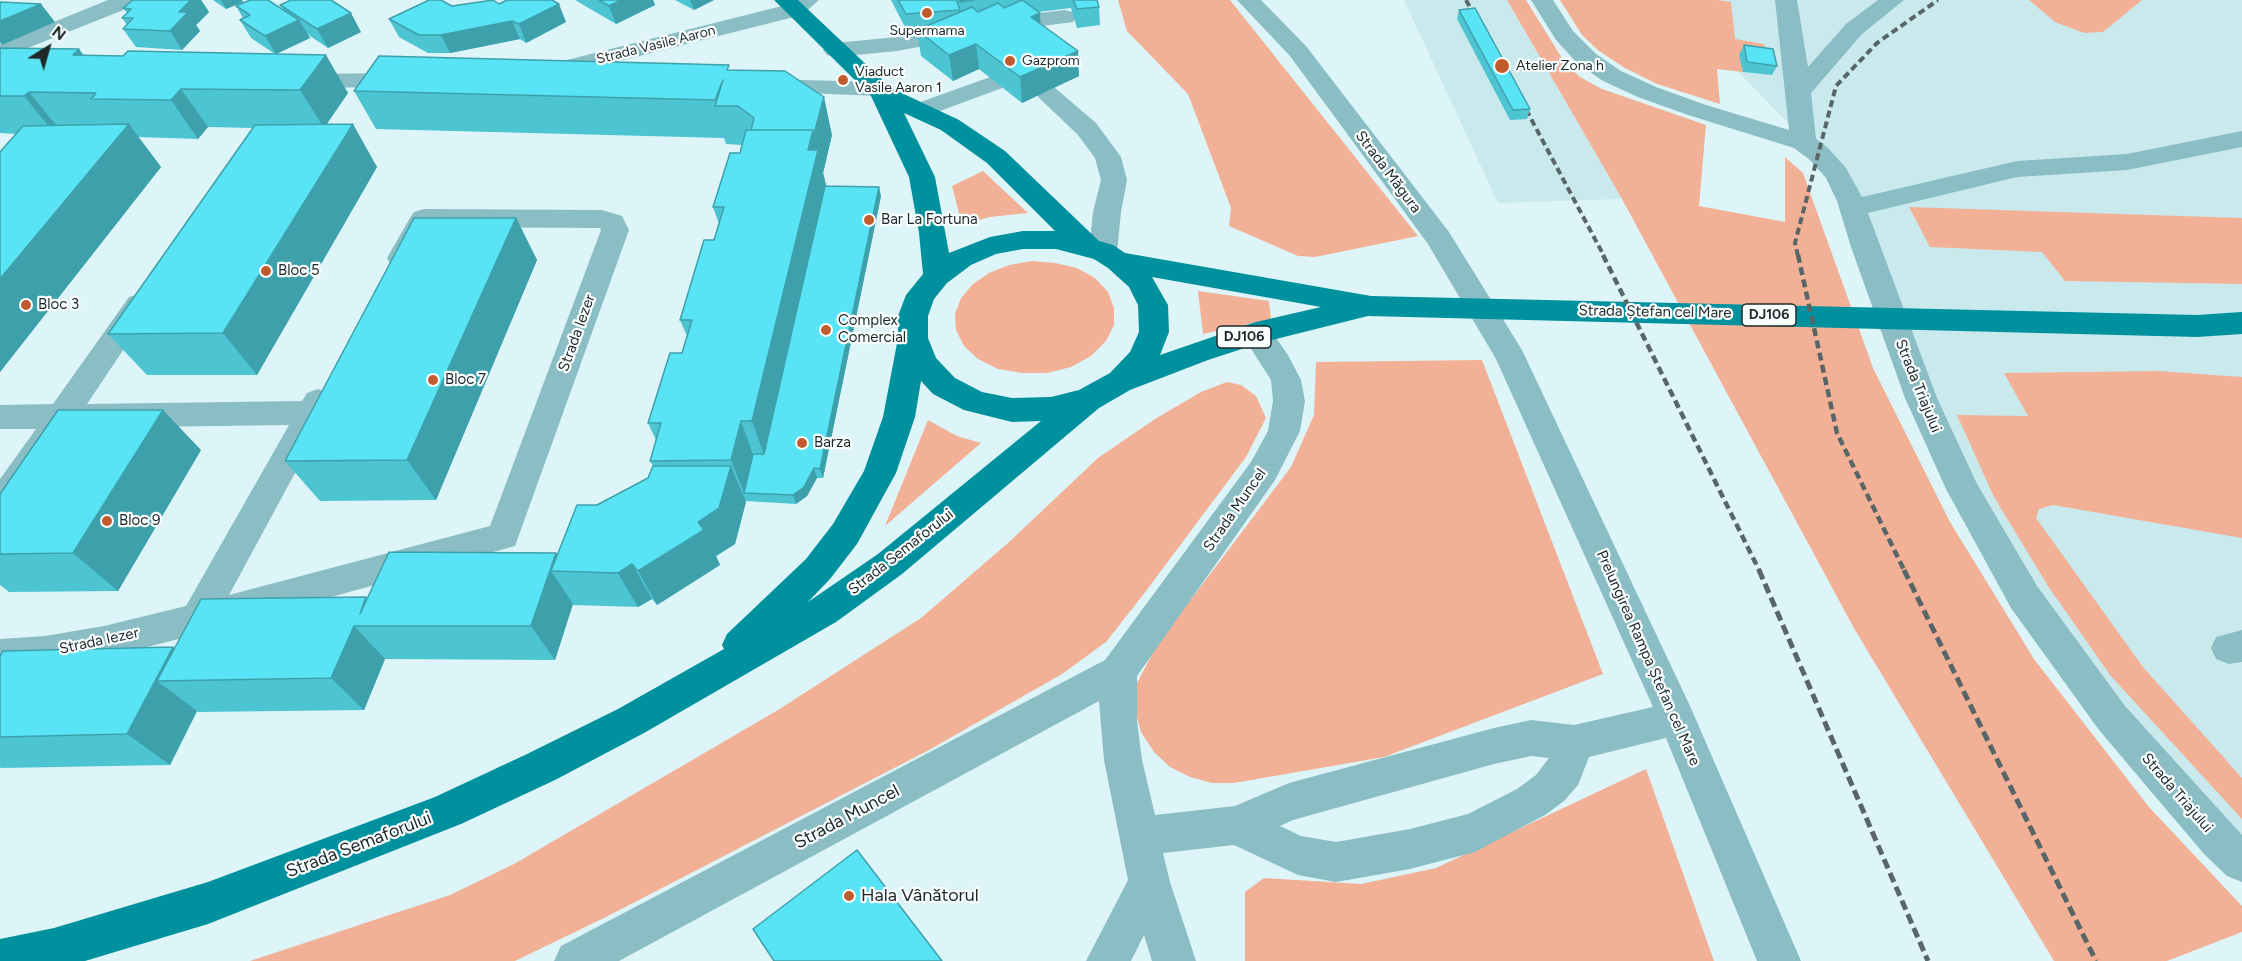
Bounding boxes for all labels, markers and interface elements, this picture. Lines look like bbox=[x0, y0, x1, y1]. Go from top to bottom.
marker: Supermama bbox=[920, 6, 934, 20]
north arrow bbox=[18, 18, 78, 78]
text: N bbox=[48, 22, 70, 45]
street label: Strada Vasile Aaron bbox=[595, 22, 717, 68]
place label: Supermama bbox=[889, 23, 965, 39]
place label: Gazprom bbox=[1022, 53, 1080, 69]
marker: Gazprom bbox=[1003, 54, 1017, 68]
marker: Atelier Zona h bbox=[1493, 57, 1511, 75]
place label: Atelier Zona h bbox=[1516, 58, 1604, 74]
place label: Viaduct Vasile Aaron 1 bbox=[855, 64, 942, 96]
marker: Viaduct Vasile Aaron 1 bbox=[836, 73, 850, 87]
street label: Strada Măgura bbox=[1351, 127, 1425, 217]
place label: Bar La Fortuna bbox=[881, 211, 978, 229]
marker: Bar La Fortuna bbox=[862, 213, 876, 227]
place label: Bloc 5 bbox=[278, 262, 320, 280]
marker: Bloc 5 bbox=[259, 264, 273, 278]
street label: Strada Iezer bbox=[555, 292, 599, 374]
place label: Bloc 3 bbox=[38, 296, 79, 314]
marker: Bloc 3 bbox=[19, 298, 33, 312]
street label: Strada Ștefan cel Mare bbox=[1578, 302, 1732, 322]
road number: DJ106 bbox=[1742, 304, 1796, 326]
place label: Complex Comercial bbox=[838, 312, 906, 347]
marker: Complex Comercial bbox=[819, 323, 833, 337]
road number: DJ106 bbox=[1217, 326, 1271, 348]
street label: Strada Triajului bbox=[1891, 337, 1945, 435]
place label: Bloc 7 bbox=[445, 371, 486, 389]
marker: Bloc 7 bbox=[426, 373, 440, 387]
place label: Barza bbox=[814, 434, 851, 452]
marker: Barza bbox=[795, 436, 809, 450]
street label: Strada Muncel bbox=[1200, 465, 1270, 555]
street label: Strada Semaforului bbox=[845, 505, 957, 599]
place label: Bloc 9 bbox=[119, 512, 160, 530]
marker: Bloc 9 bbox=[100, 514, 114, 528]
street label: Prelungirea Rampa Ștefan cel Mare bbox=[1592, 547, 1704, 769]
street label: Strada Iezer bbox=[58, 624, 140, 658]
street label: Strada Triajului bbox=[2138, 750, 2216, 836]
street label: Strada Muncel bbox=[791, 780, 903, 854]
street label: Strada Semaforului bbox=[283, 807, 435, 883]
place label: Hala Vânătorul bbox=[861, 885, 979, 907]
marker: Hala Vânătorul bbox=[842, 889, 856, 903]

